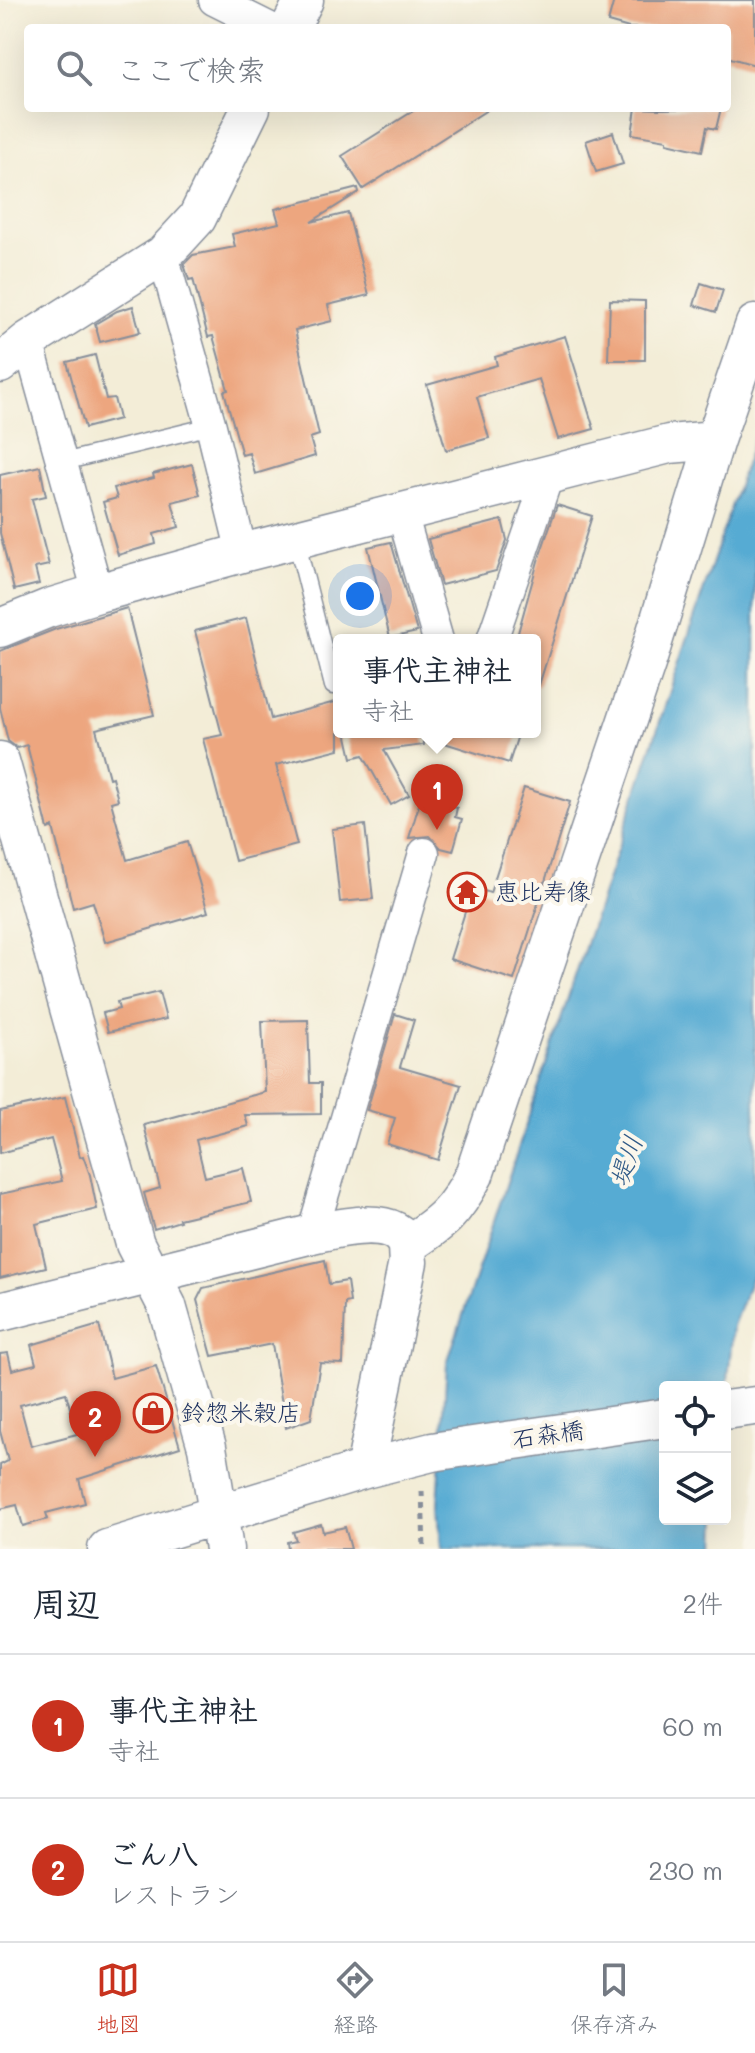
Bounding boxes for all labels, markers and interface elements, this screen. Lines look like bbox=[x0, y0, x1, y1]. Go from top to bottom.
search box bbox=[24, 24, 731, 112]
icon: search bbox=[52, 46, 96, 90]
text: ここで検索 bbox=[116, 49, 266, 89]
your location bbox=[340, 576, 380, 616]
popup bbox=[333, 634, 541, 738]
text: 事代主神社 bbox=[362, 649, 512, 689]
text: 寺社 bbox=[362, 693, 414, 727]
pin: 1 bbox=[411, 764, 463, 830]
temple icon: 恵比寿像 bbox=[446, 871, 488, 913]
place label: 恵比寿像 bbox=[495, 875, 591, 906]
water label: 堤川 bbox=[601, 1131, 650, 1191]
map controls bbox=[659, 1381, 731, 1525]
button: locate bbox=[659, 1381, 731, 1453]
pin: 2 bbox=[69, 1391, 121, 1457]
shop icon: 鈴惣米穀店 bbox=[132, 1392, 174, 1434]
place label: 鈴惣米穀店 bbox=[181, 1396, 301, 1427]
street label: 石森橋 bbox=[510, 1413, 586, 1454]
button: layers bbox=[659, 1453, 731, 1525]
text: 周辺 bbox=[32, 1580, 100, 1625]
text: 2件 bbox=[683, 1586, 723, 1620]
text: 事代主神社 bbox=[108, 1689, 258, 1729]
text: 1 bbox=[52, 1709, 64, 1743]
text: 60 m bbox=[662, 1709, 723, 1743]
text: 寺社 bbox=[108, 1733, 160, 1767]
text: ごん八 bbox=[108, 1833, 198, 1873]
text: 2 bbox=[51, 1853, 65, 1887]
text: 230 m bbox=[648, 1853, 723, 1887]
text: レストラン bbox=[108, 1877, 240, 1911]
tab: 地図 bbox=[96, 1958, 141, 2038]
tab: 経路 bbox=[333, 1958, 378, 2038]
tab: 保存済み bbox=[570, 1958, 659, 2038]

